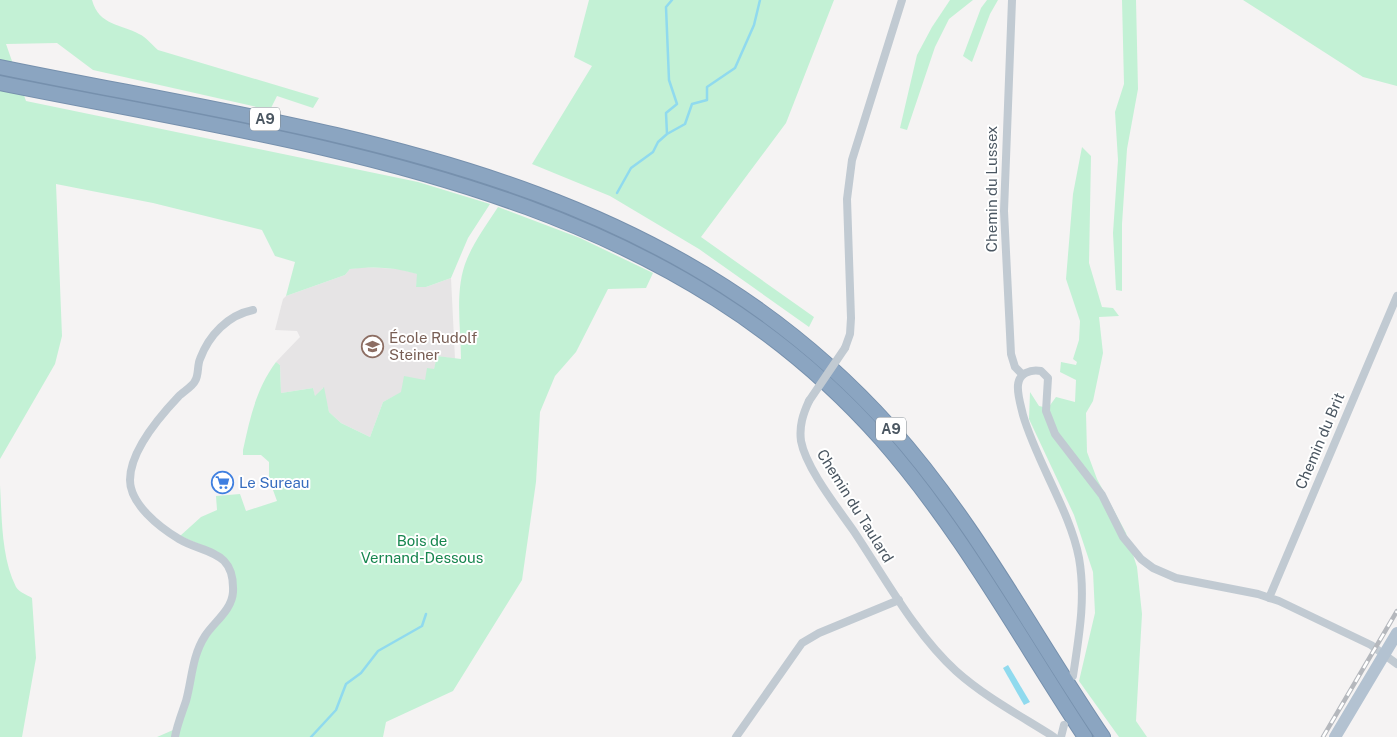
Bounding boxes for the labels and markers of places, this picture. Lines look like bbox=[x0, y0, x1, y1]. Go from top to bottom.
place label: École Rudolf Steiner bbox=[389, 329, 477, 363]
school or university icon: École Rudolf Steiner bbox=[361, 335, 385, 359]
supermarket icon: Le Sureau bbox=[211, 471, 235, 495]
place label: Le Sureau bbox=[239, 474, 309, 491]

